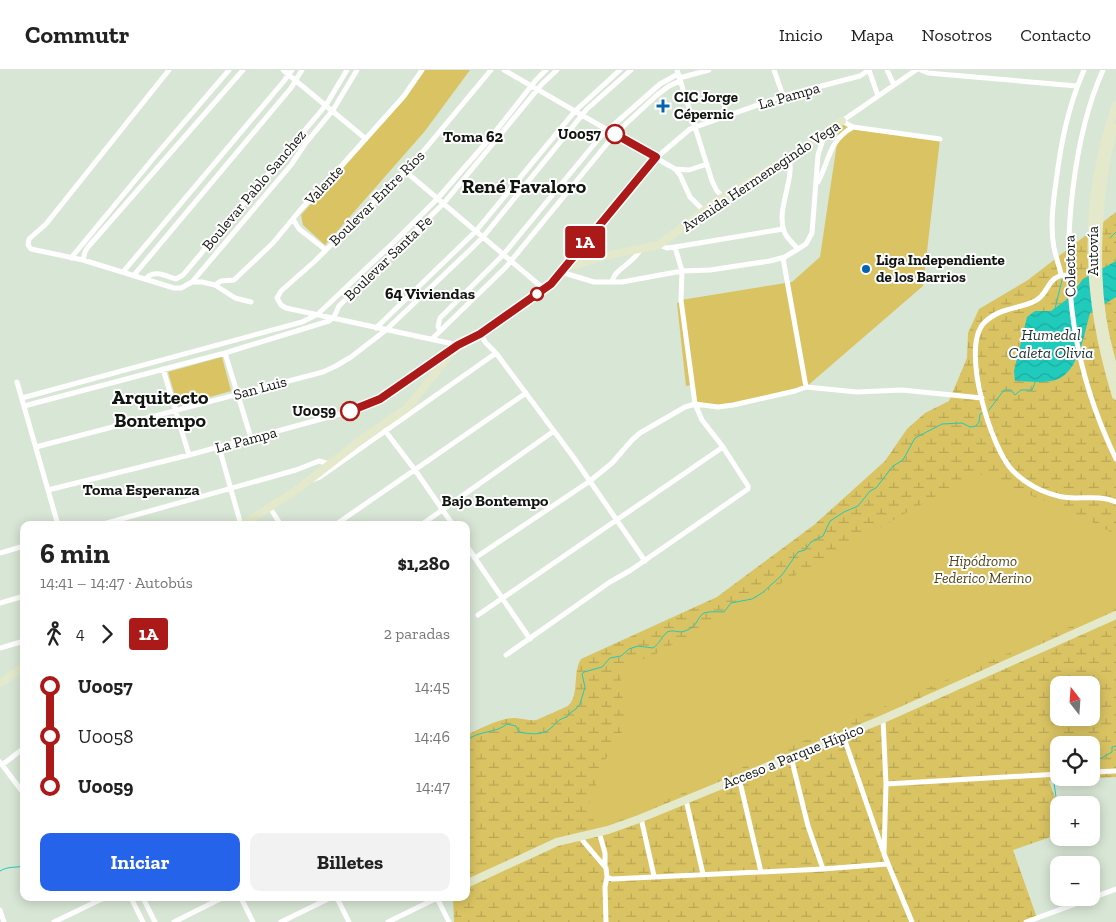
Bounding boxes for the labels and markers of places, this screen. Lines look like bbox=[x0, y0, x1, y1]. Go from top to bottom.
place label: CIC Jorge Cépernic bbox=[674, 88, 738, 123]
marker: CIC Jorge Cépernic bbox=[656, 99, 670, 113]
marker: U0057 bbox=[605, 124, 625, 144]
place label: U0057 bbox=[558, 125, 602, 143]
place label: Liga Independiente de los Barrios bbox=[876, 251, 1005, 286]
marker: Liga Independiente de los Barrios bbox=[860, 263, 872, 275]
unlabelled marker bbox=[530, 287, 544, 301]
marker: U0059 bbox=[340, 401, 360, 421]
place label: U0059 bbox=[292, 402, 336, 420]

